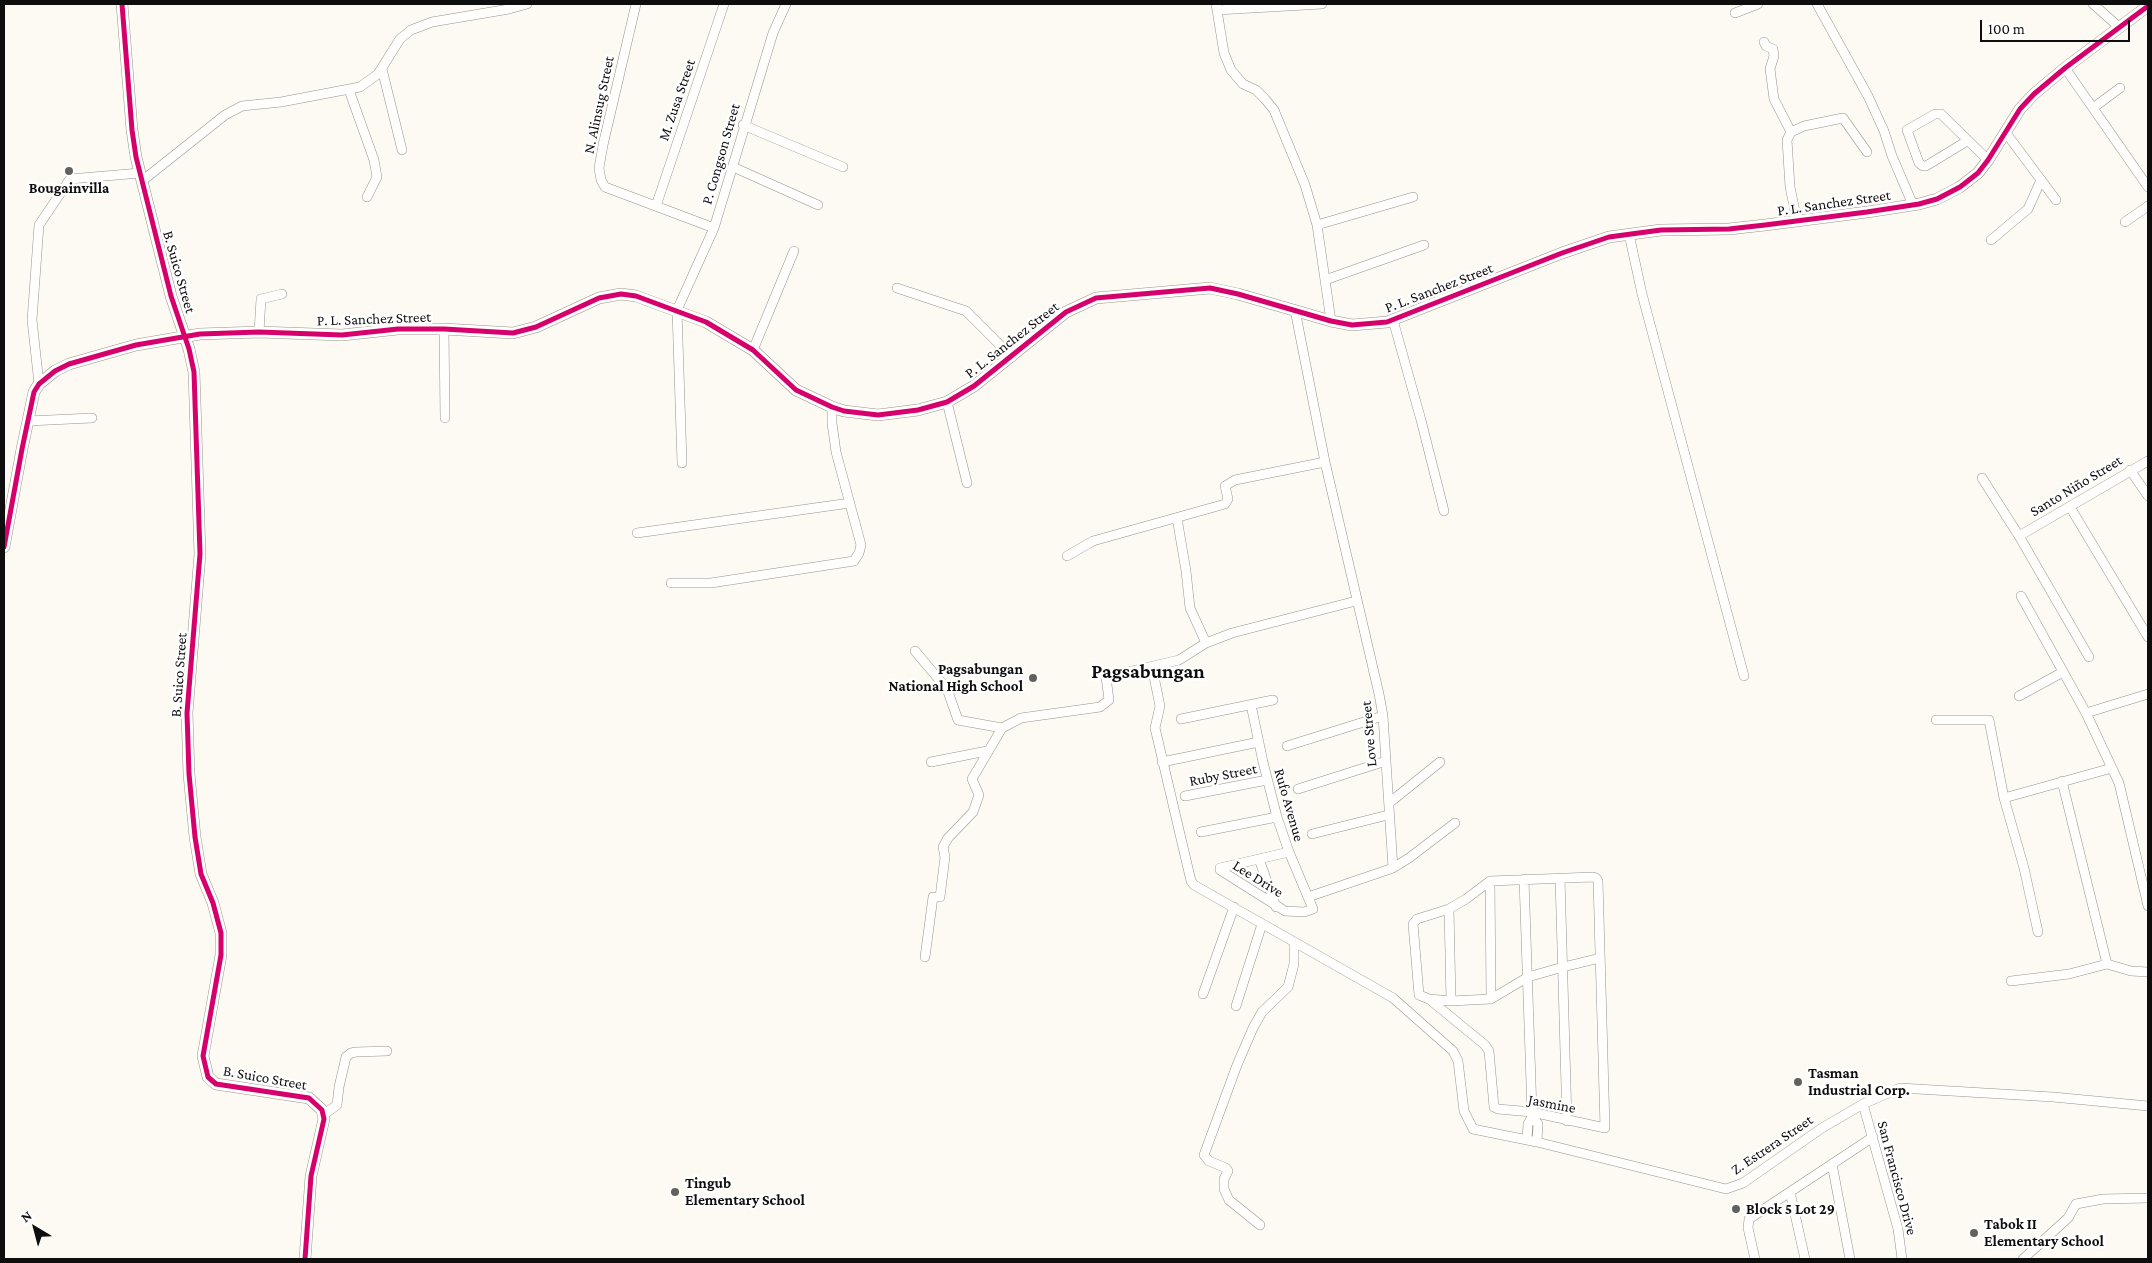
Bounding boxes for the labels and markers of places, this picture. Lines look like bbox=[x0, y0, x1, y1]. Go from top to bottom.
marker: Bougainvilla bbox=[63, 165, 75, 177]
place label: Bougainvilla bbox=[29, 179, 109, 197]
place label: Pagsabungan National High School bbox=[888, 660, 1023, 695]
marker: Pagsabungan National High School bbox=[1027, 672, 1039, 684]
place label: Tasman Industrial Corp. bbox=[1808, 1064, 1910, 1099]
marker: Tasman Industrial Corp. bbox=[1792, 1076, 1804, 1088]
place label: Tingub Elementary School bbox=[685, 1174, 805, 1209]
marker: Tingub Elementary School bbox=[669, 1186, 681, 1198]
place label: Block 5 Lot 29 bbox=[1746, 1200, 1835, 1218]
marker: Block 5 Lot 29 bbox=[1730, 1203, 1742, 1215]
place label: Tabok II Elementary School bbox=[1984, 1215, 2104, 1250]
marker: Tabok II Elementary School bbox=[1968, 1227, 1980, 1239]

